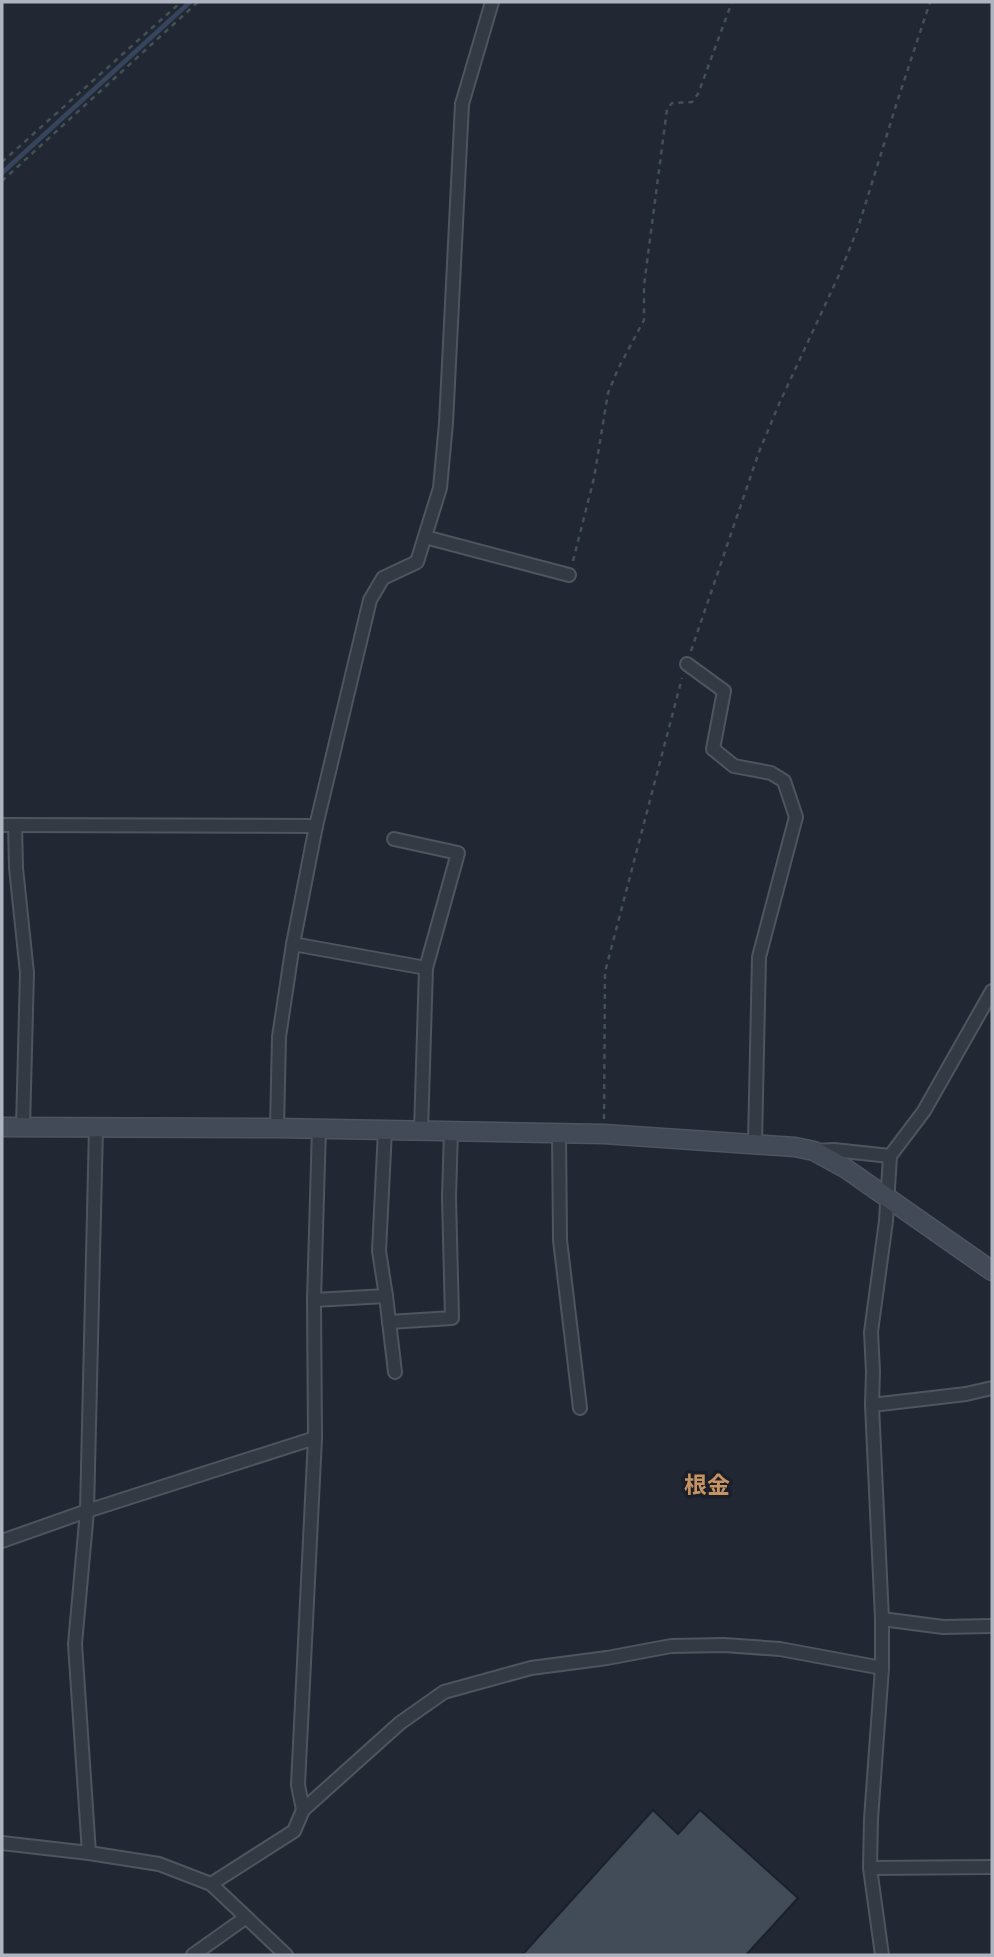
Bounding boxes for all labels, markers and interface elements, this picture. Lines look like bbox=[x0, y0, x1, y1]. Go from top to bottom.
district label: 根金 bbox=[684, 1470, 730, 1500]

